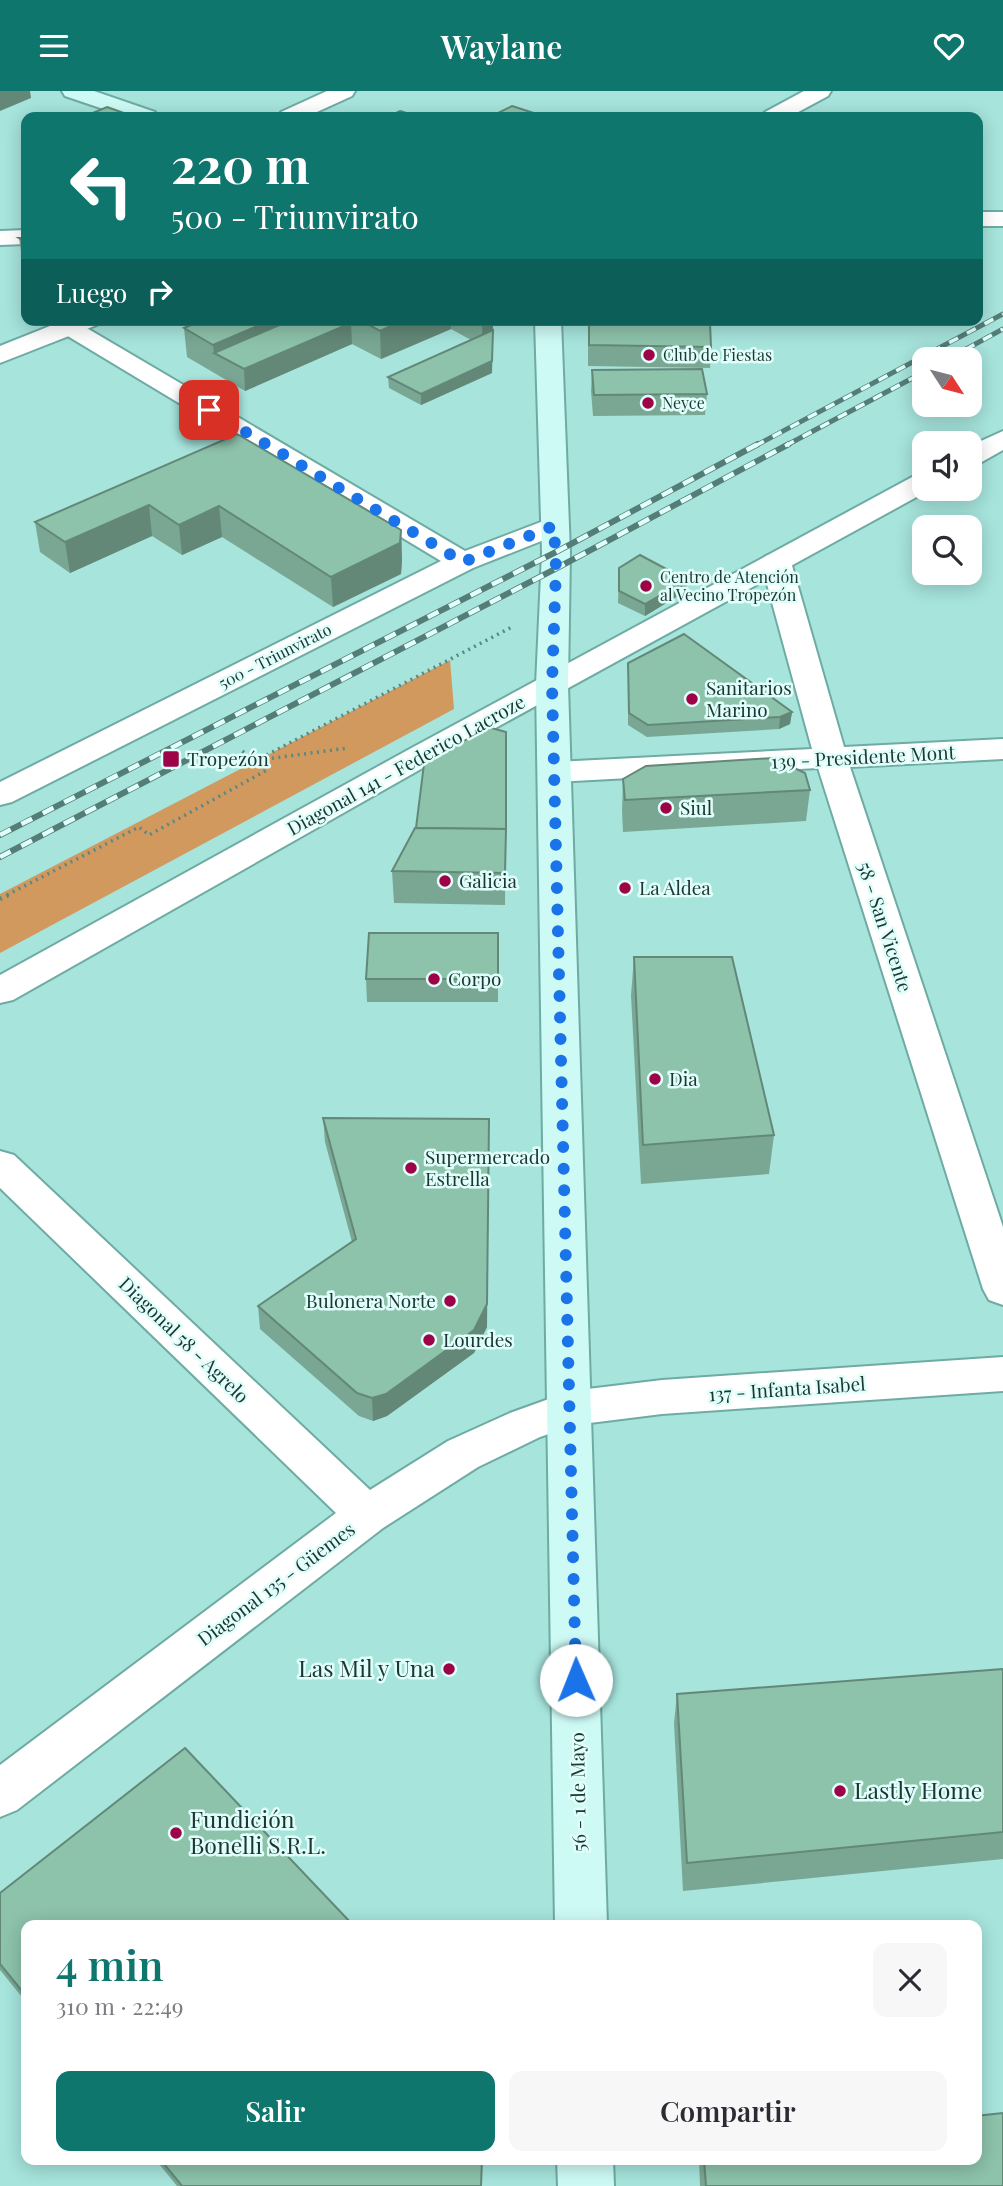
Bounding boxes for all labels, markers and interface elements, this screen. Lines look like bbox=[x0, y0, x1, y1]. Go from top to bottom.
text: Waylane bbox=[441, 24, 562, 67]
icon: menu bbox=[35, 27, 73, 65]
icon: heart bbox=[930, 27, 968, 65]
text: 220 m bbox=[171, 131, 310, 196]
icon: left bbox=[56, 140, 147, 231]
text: 500 - Triunvirato bbox=[171, 194, 419, 237]
icon: right bbox=[141, 273, 179, 311]
text: Luego bbox=[56, 275, 127, 310]
place label: Club de Fiestas bbox=[663, 344, 772, 365]
marker: Club de Fiestas bbox=[641, 347, 657, 363]
north arrow bbox=[912, 347, 982, 417]
map controls bbox=[912, 347, 982, 585]
pin bbox=[179, 380, 239, 440]
icon: arrive bbox=[190, 391, 228, 429]
place label: Neyce bbox=[662, 392, 705, 413]
marker: Neyce bbox=[640, 395, 656, 411]
button: sound bbox=[912, 431, 982, 501]
button: search bbox=[912, 515, 982, 585]
place label: Centro de Atención al Vecino Tropezón bbox=[660, 566, 799, 605]
marker: Centro de Atención al Vecino Tropezón bbox=[638, 578, 654, 594]
street label: 500 - Triunvirato bbox=[215, 618, 335, 693]
place label: Sanitarios Marino bbox=[706, 674, 792, 722]
street label: Diagonal 141 - Federico Lacroze bbox=[282, 688, 529, 841]
marker: Sanitarios Marino bbox=[684, 691, 700, 707]
street label: 139 - Presidente Mont bbox=[770, 738, 956, 774]
place label: Tropezón bbox=[187, 745, 269, 771]
marker: Tropezón bbox=[161, 749, 181, 769]
place label: Siul bbox=[680, 794, 713, 820]
marker: Siul bbox=[658, 800, 674, 816]
street label: 58 - San Vicente bbox=[853, 858, 919, 995]
place label: Galicia bbox=[459, 867, 518, 893]
marker: Galicia bbox=[437, 873, 453, 889]
place label: La Aldea bbox=[639, 874, 711, 900]
marker: La Aldea bbox=[617, 880, 633, 896]
place label: Corpo bbox=[448, 965, 501, 991]
marker: Corpo bbox=[426, 971, 442, 987]
place label: Dia bbox=[669, 1065, 698, 1091]
marker: Dia bbox=[647, 1071, 663, 1087]
place label: Supermercado Estrella bbox=[425, 1143, 550, 1191]
marker: Supermercado Estrella bbox=[403, 1160, 419, 1176]
street label: Diagonal 58 - Agrelo bbox=[114, 1270, 255, 1408]
place label: Bulonera Norte bbox=[306, 1287, 436, 1313]
marker: Bulonera Norte bbox=[442, 1293, 458, 1309]
place label: Lourdes bbox=[443, 1326, 513, 1352]
marker: Lourdes bbox=[421, 1332, 437, 1348]
street label: 137 - Infanta Isabel bbox=[708, 1370, 867, 1406]
street label: Diagonal 135 - Güemes bbox=[191, 1515, 359, 1651]
position arrow bbox=[539, 1643, 613, 1717]
place label: Las Mil y Una bbox=[298, 1652, 436, 1683]
marker: Las Mil y Una bbox=[441, 1661, 457, 1677]
street label: 56 - 1 de Mayo bbox=[563, 1732, 591, 1852]
place label: Lastly Home bbox=[854, 1774, 982, 1805]
marker: Lastly Home bbox=[832, 1783, 848, 1799]
place label: Fundición Bonelli S.R.L. bbox=[190, 1803, 326, 1860]
marker: Fundición Bonelli S.R.L. bbox=[168, 1825, 184, 1841]
text: 4 min bbox=[56, 1936, 164, 1992]
button: close bbox=[873, 1943, 947, 2017]
text: 310 m · 22:49 bbox=[56, 1990, 184, 2021]
button: Salir bbox=[56, 2071, 495, 2151]
button: Compartir bbox=[509, 2071, 947, 2151]

